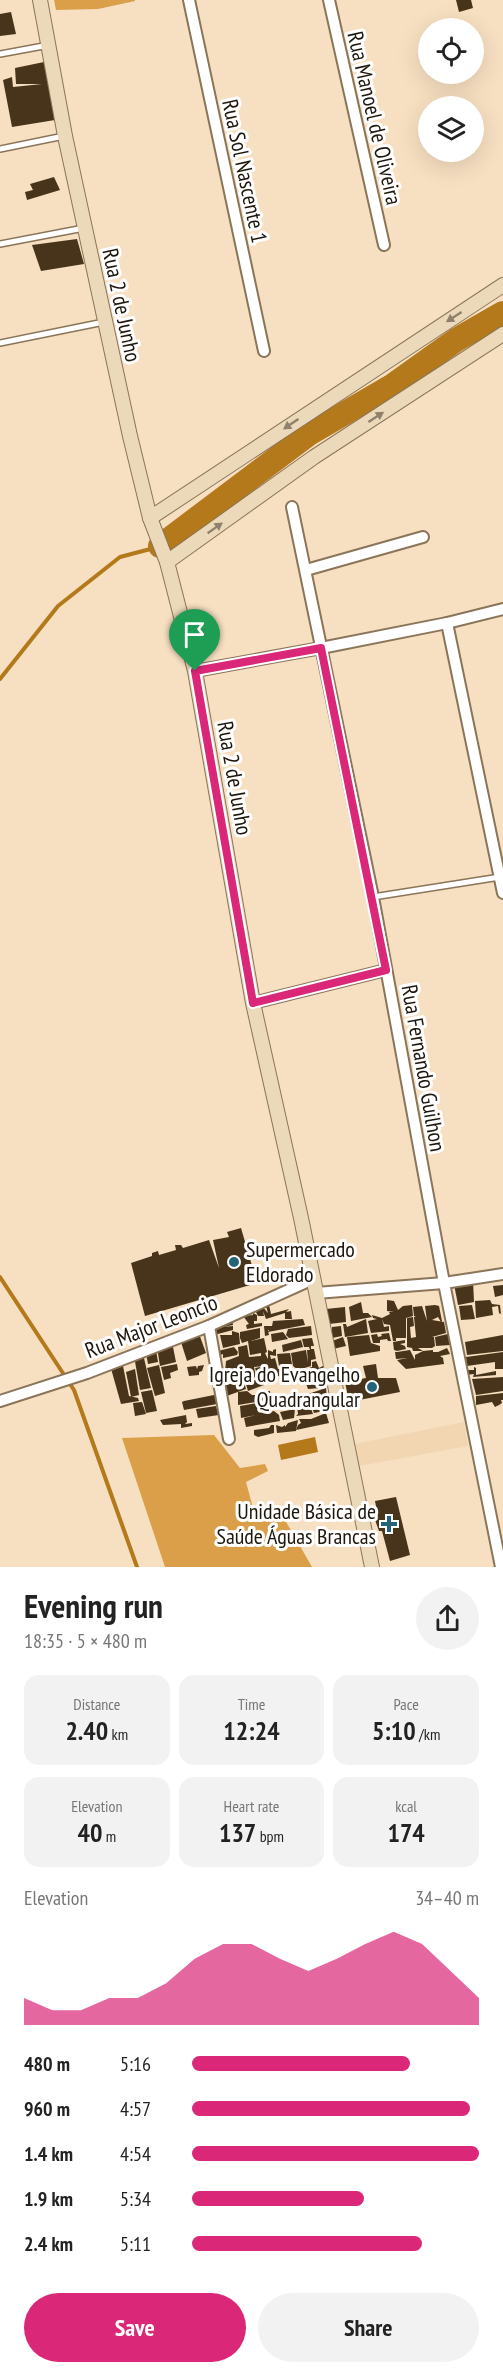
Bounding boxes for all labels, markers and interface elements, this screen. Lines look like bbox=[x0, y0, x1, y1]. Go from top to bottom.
map controls bbox=[418, 18, 484, 162]
button: locate bbox=[418, 18, 484, 84]
street label: Rua Manoel de Oliveira bbox=[341, 29, 409, 207]
button: layers bbox=[418, 96, 484, 162]
street label: Rua Sol Nascente 1 bbox=[216, 97, 274, 245]
street label: Rua 2 de Junho bbox=[96, 246, 148, 364]
one-way arrow bbox=[446, 311, 462, 322]
one-way arrow bbox=[367, 411, 383, 423]
one-way arrow bbox=[284, 418, 300, 430]
one-way arrow bbox=[206, 522, 222, 534]
pin bbox=[169, 609, 220, 671]
icon: arrive bbox=[178, 618, 211, 651]
street label: Rua 2 de Junho bbox=[211, 719, 259, 837]
street label: Rua Fernando Guilhon bbox=[396, 982, 452, 1154]
place label: Supermercado Eldorado bbox=[246, 1235, 355, 1288]
marker: Supermercado Eldorado bbox=[227, 1255, 241, 1269]
street label: Rua Major Leoncio bbox=[81, 1288, 221, 1364]
place label: Igreja do Evangelho Quadrangular bbox=[209, 1360, 360, 1413]
marker: Igreja do Evangelho Quadrangular bbox=[365, 1380, 379, 1394]
place label: Unidade Básica de Saúde Águas Brancas bbox=[217, 1497, 376, 1550]
marker: Unidade Básica de Saúde Águas Brancas bbox=[380, 1515, 398, 1533]
text: Evening run bbox=[24, 1584, 163, 1627]
button: share bbox=[416, 1587, 479, 1650]
text: 18:35 · 5 × 480 m bbox=[24, 1628, 147, 1654]
text: Distance bbox=[73, 1694, 120, 1714]
text: Time bbox=[238, 1694, 265, 1714]
text: Pace bbox=[394, 1694, 419, 1714]
text: 2.40 bbox=[65, 1714, 108, 1747]
text: 12:24 bbox=[223, 1714, 280, 1747]
text: 5:10 bbox=[372, 1714, 416, 1747]
text: km bbox=[108, 1724, 128, 1744]
text: /km bbox=[416, 1724, 440, 1744]
text: Elevation bbox=[71, 1796, 123, 1816]
text: Heart rate bbox=[224, 1796, 279, 1816]
text: kcal bbox=[395, 1796, 417, 1816]
text: 40 bbox=[77, 1816, 102, 1849]
text: 137 bbox=[219, 1816, 256, 1849]
text: 174 bbox=[388, 1816, 425, 1849]
text: m bbox=[102, 1826, 116, 1846]
text: bpm bbox=[256, 1826, 284, 1846]
text: Elevation bbox=[24, 1885, 88, 1911]
text: 34–40 m bbox=[415, 1885, 479, 1911]
text: 480 m bbox=[24, 2051, 70, 2077]
text: 5:16 bbox=[120, 2051, 151, 2077]
text: 960 m bbox=[24, 2096, 70, 2122]
text: 4:57 bbox=[120, 2096, 151, 2122]
text: 1.4 km bbox=[24, 2141, 73, 2167]
text: 4:54 bbox=[120, 2141, 151, 2167]
text: 1.9 km bbox=[24, 2186, 73, 2212]
text: 5:34 bbox=[120, 2186, 151, 2212]
text: 2.4 km bbox=[24, 2231, 73, 2257]
text: 5:11 bbox=[120, 2231, 151, 2257]
button: Save bbox=[24, 2293, 246, 2362]
button: Share bbox=[258, 2293, 479, 2362]

